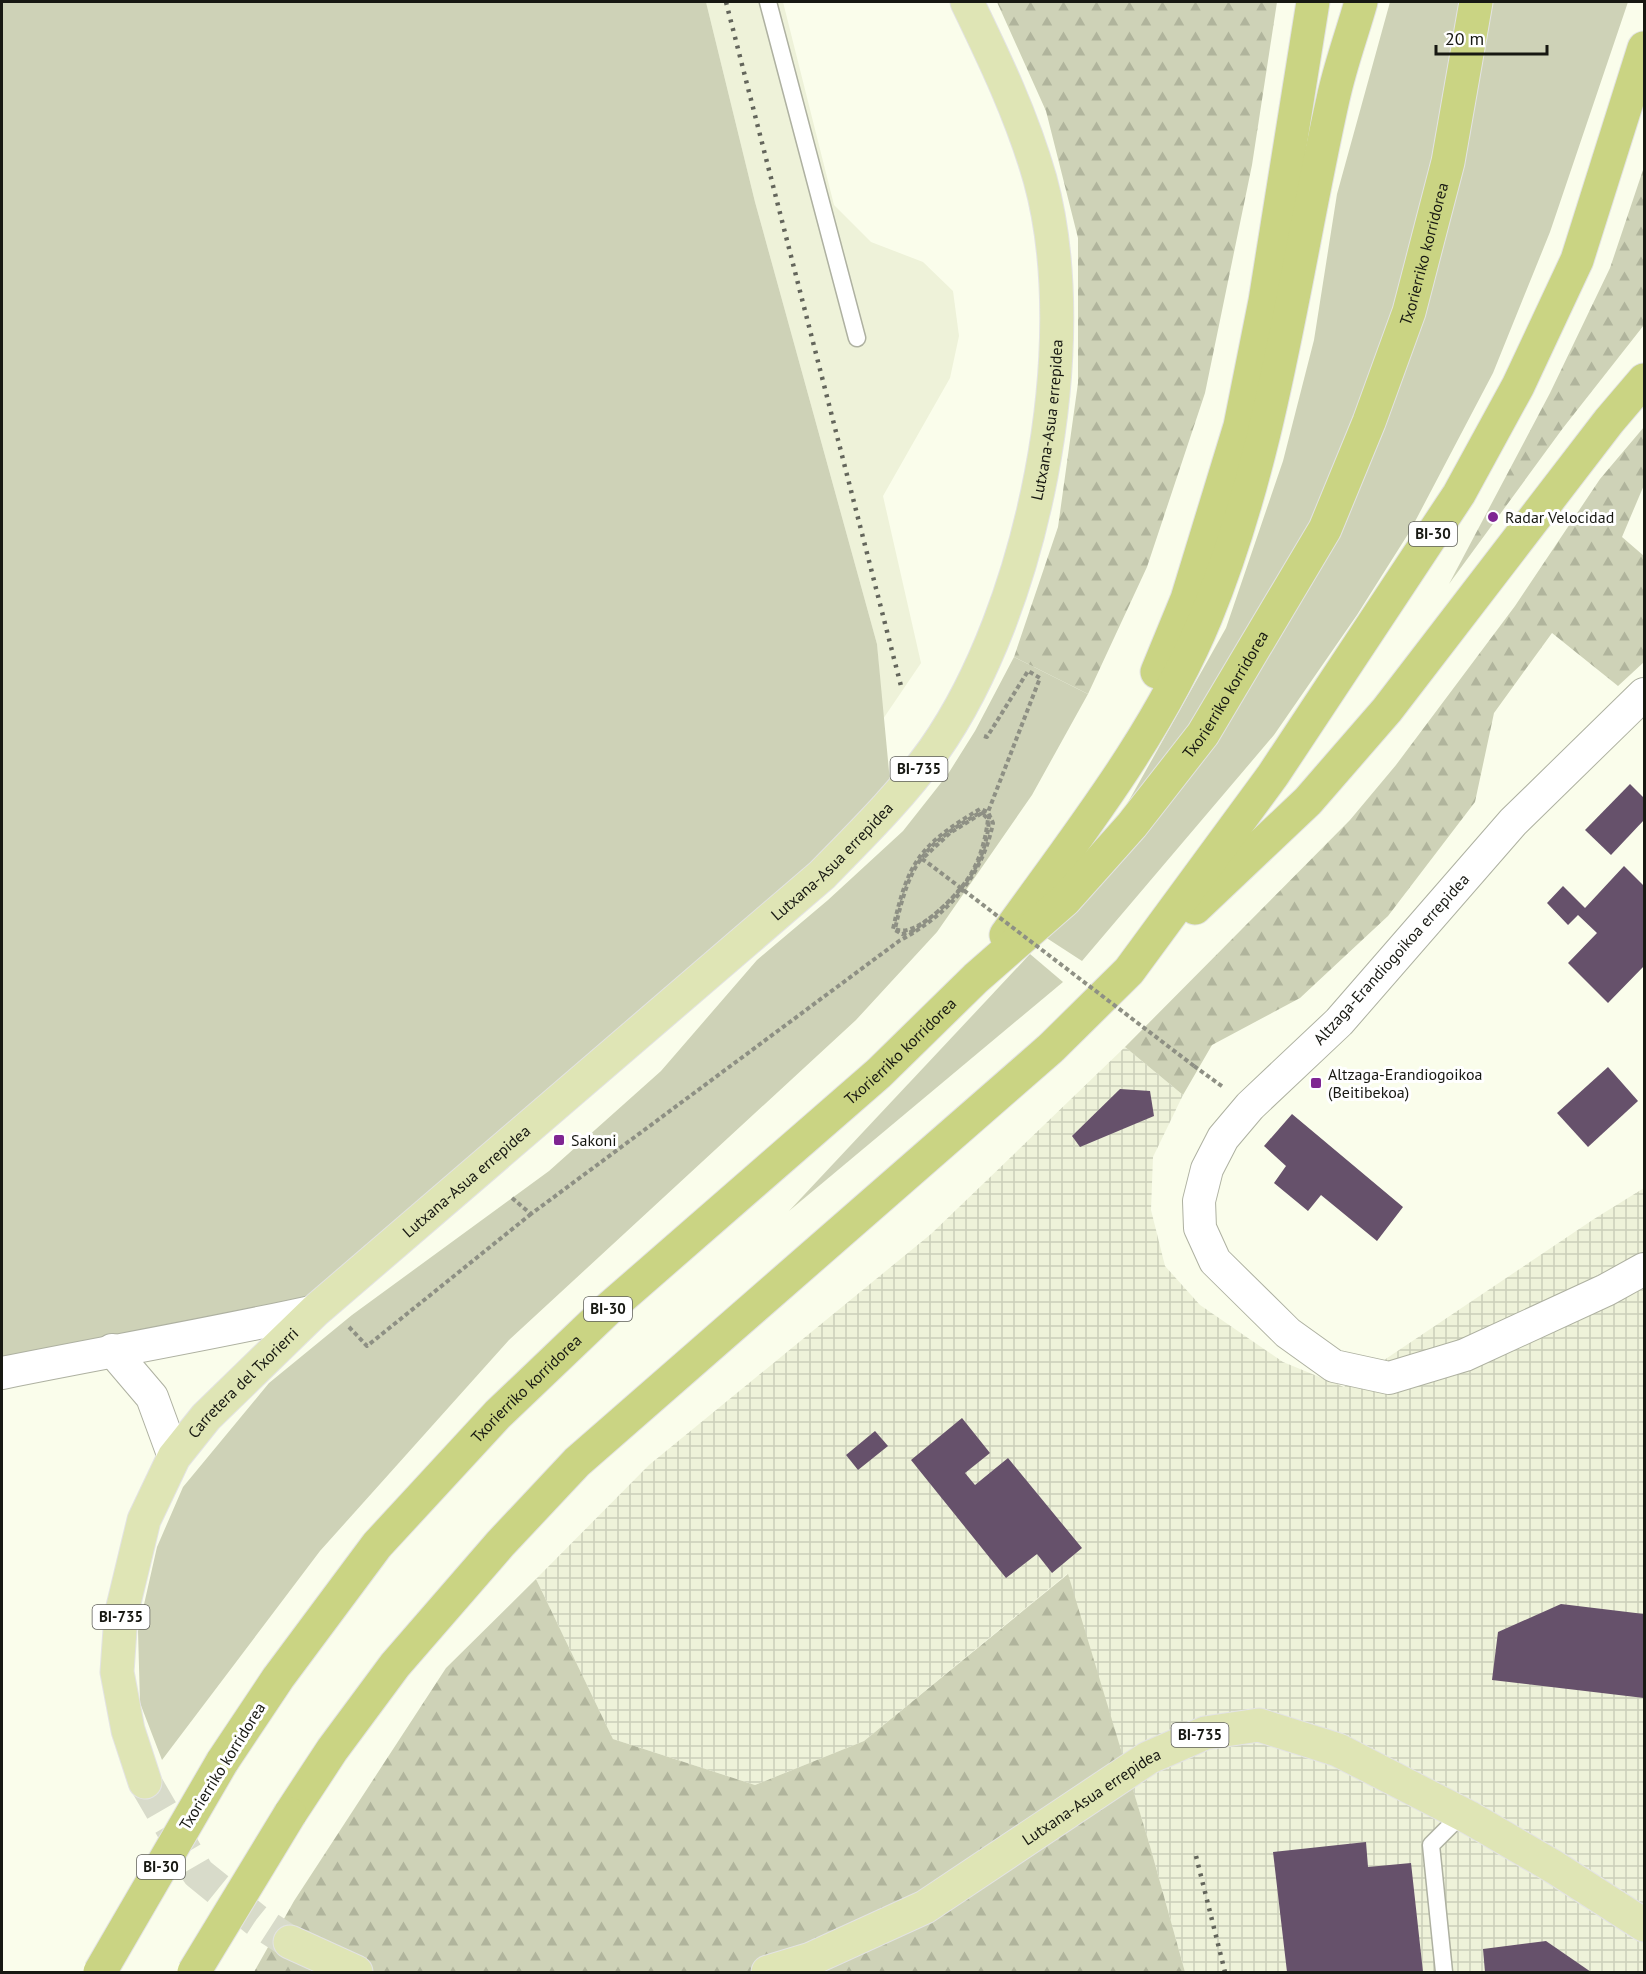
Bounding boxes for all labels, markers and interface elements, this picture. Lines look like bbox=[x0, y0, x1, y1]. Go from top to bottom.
scale bar bbox=[1436, 18, 1547, 56]
text: 20 m bbox=[1445, 27, 1484, 50]
street label: Txorierriko korridorea bbox=[1395, 180, 1452, 328]
street label: Lutxana-Asua errepidea bbox=[1026, 339, 1066, 502]
place label: Radar Velocidad bbox=[1505, 507, 1614, 527]
marker: Radar Velocidad bbox=[1486, 510, 1500, 524]
road number: BI-30 bbox=[1409, 522, 1457, 546]
street label: Txorierriko korridorea bbox=[1178, 627, 1272, 762]
road number: BI-735 bbox=[890, 757, 948, 781]
street label: Lutxana-Asua errepidea bbox=[767, 798, 897, 925]
street label: Altzaga-Erandiogoikoa errepidea bbox=[1309, 869, 1473, 1049]
street label: Txorierriko korridorea bbox=[840, 993, 960, 1109]
place label: Altzaga-Erandiogoikoa (Beitibekoa) bbox=[1328, 1064, 1482, 1102]
marker: Altzaga-Erandiogoikoa (Beitibekoa) bbox=[1309, 1076, 1323, 1090]
street label: Lutxana-Asua errepidea bbox=[398, 1121, 534, 1241]
place label: Sakoni bbox=[571, 1130, 617, 1150]
marker: Sakoni bbox=[552, 1133, 566, 1147]
road number: BI-30 bbox=[584, 1297, 632, 1321]
street label: Carretera del Txorierri bbox=[183, 1323, 302, 1442]
street label: Txorierriko korridorea bbox=[467, 1330, 585, 1447]
road number: BI-735 bbox=[92, 1605, 150, 1629]
street label: Txorierriko korridorea bbox=[175, 1699, 269, 1833]
road number: BI-735 bbox=[1172, 1723, 1228, 1747]
street label: Lutxana-Asua errepidea bbox=[1018, 1744, 1164, 1849]
road number: BI-30 bbox=[137, 1855, 185, 1879]

